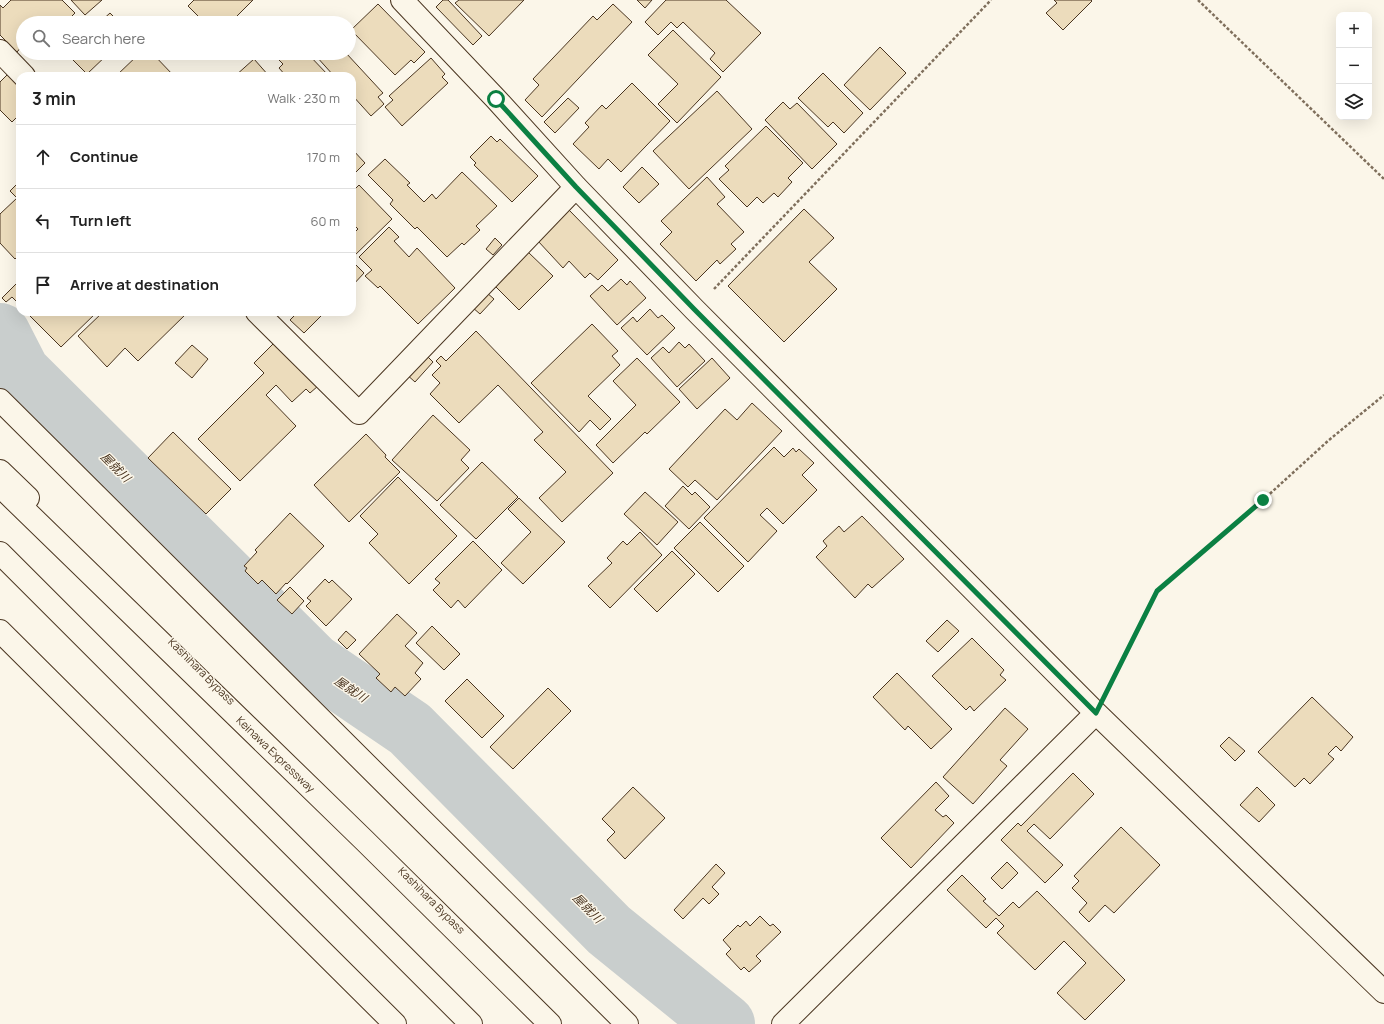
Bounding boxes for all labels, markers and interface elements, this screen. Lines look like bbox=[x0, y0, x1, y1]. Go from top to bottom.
map controls bbox=[1336, 12, 1372, 120]
button: + bbox=[1336, 12, 1372, 48]
search box bbox=[16, 16, 356, 60]
icon: search bbox=[30, 27, 52, 49]
text: Search here bbox=[62, 28, 145, 49]
button: − bbox=[1336, 48, 1372, 84]
button: layers bbox=[1336, 84, 1372, 120]
text: 3 min bbox=[32, 87, 76, 110]
text: Walk · 230 m bbox=[267, 89, 340, 107]
route start bbox=[487, 90, 505, 108]
icon: ahead bbox=[32, 146, 54, 168]
text: Continue bbox=[70, 146, 138, 167]
text: 170 m bbox=[307, 148, 340, 166]
icon: left bbox=[32, 210, 54, 232]
text: Turn left bbox=[70, 210, 132, 231]
text: 60 m bbox=[310, 212, 340, 230]
icon: arrive bbox=[32, 274, 54, 296]
text: Arrive at destination bbox=[70, 274, 219, 295]
water label: 屋就川 bbox=[97, 448, 136, 487]
route end bbox=[1254, 491, 1272, 509]
street label: Kashihara Bypass bbox=[165, 634, 239, 708]
water label: 屋就川 bbox=[331, 672, 372, 707]
street label: Keinawa Expressway bbox=[233, 713, 319, 796]
street label: Kashihara Bypass bbox=[395, 863, 469, 937]
water label: 屋就川 bbox=[569, 889, 608, 928]

